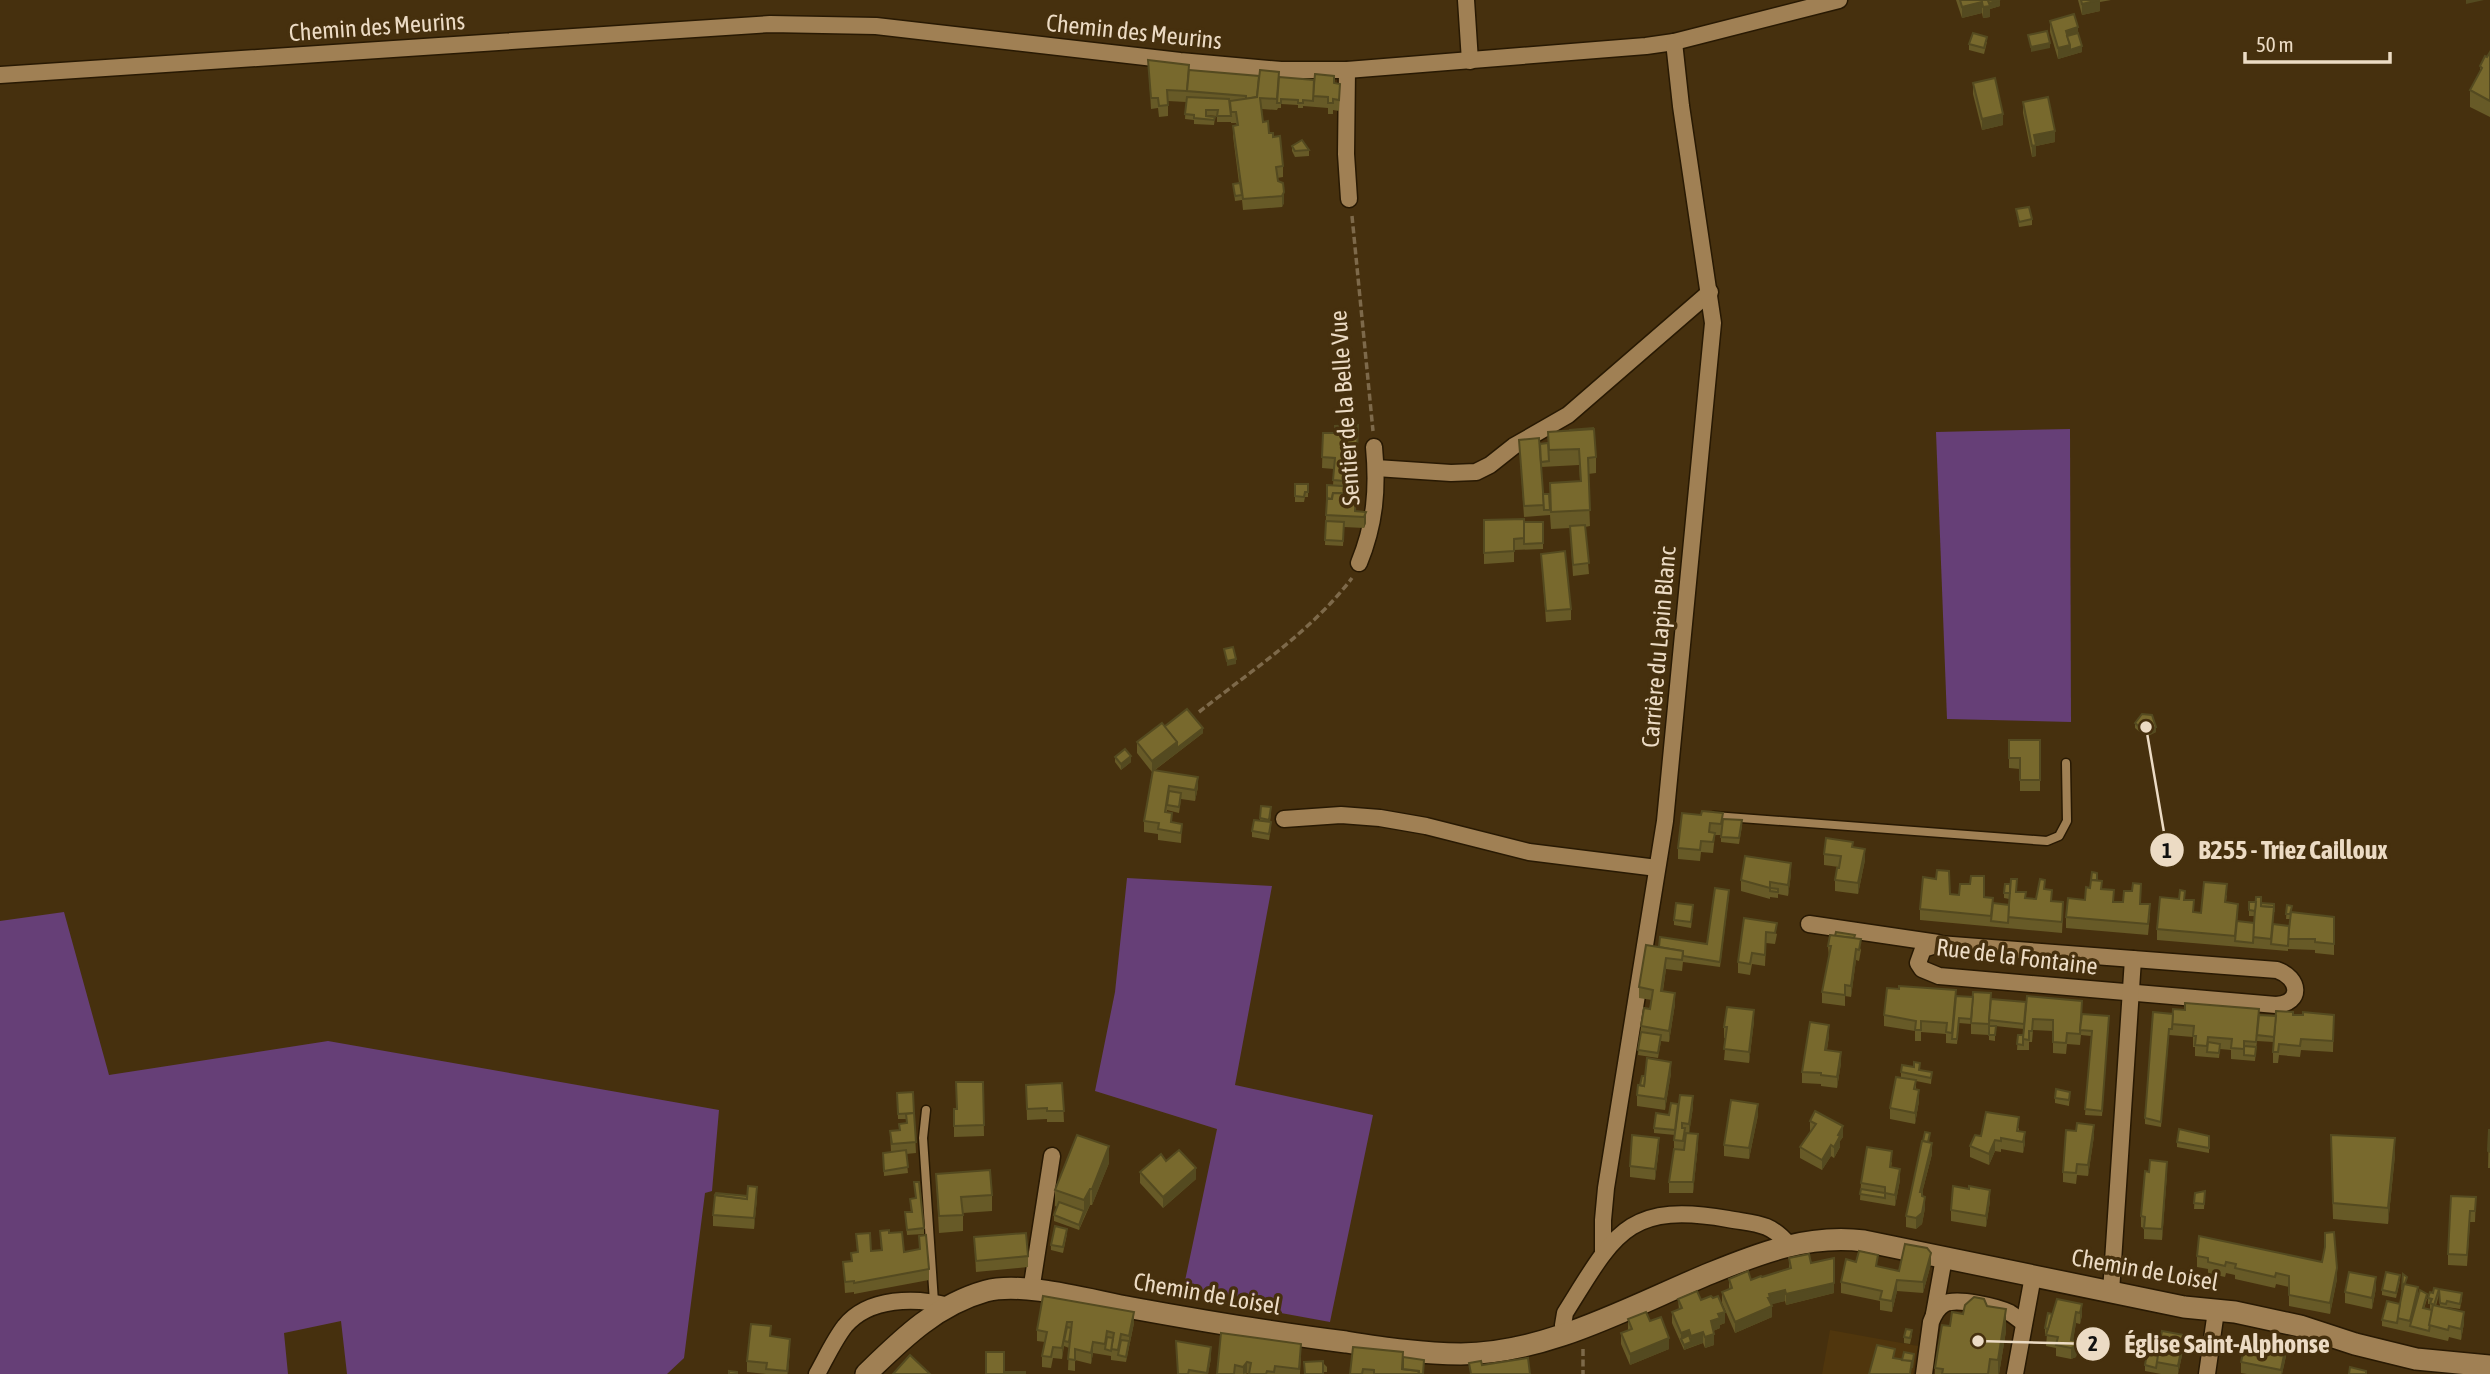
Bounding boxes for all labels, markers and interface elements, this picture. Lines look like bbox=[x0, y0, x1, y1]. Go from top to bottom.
street label: Chemin des Meurins bbox=[288, 7, 466, 46]
street label: Chemin des Meurins bbox=[1045, 9, 1223, 54]
scale bar bbox=[2245, 21, 2390, 65]
text: 50 m bbox=[2256, 32, 2294, 56]
street label: Sentier de la Belle Vue bbox=[1324, 310, 1365, 506]
street label: Carrière du Lapin Blanc bbox=[1636, 545, 1681, 749]
callout: B255 - Triez Cailloux bbox=[2149, 827, 2402, 874]
text: B255 - Triez Cailloux bbox=[2198, 835, 2388, 865]
text: 1 bbox=[2162, 838, 2172, 862]
street label: Rue de la Fontaine bbox=[1935, 933, 2099, 980]
street label: Chemin de Loisel bbox=[2070, 1243, 2221, 1296]
street label: Chemin de Loisel bbox=[1132, 1267, 1283, 1320]
callout: Église Saint-Alphonse bbox=[2075, 1320, 2344, 1367]
text: Église Saint-Alphonse bbox=[2124, 1329, 2330, 1359]
text: 2 bbox=[2088, 1331, 2098, 1355]

